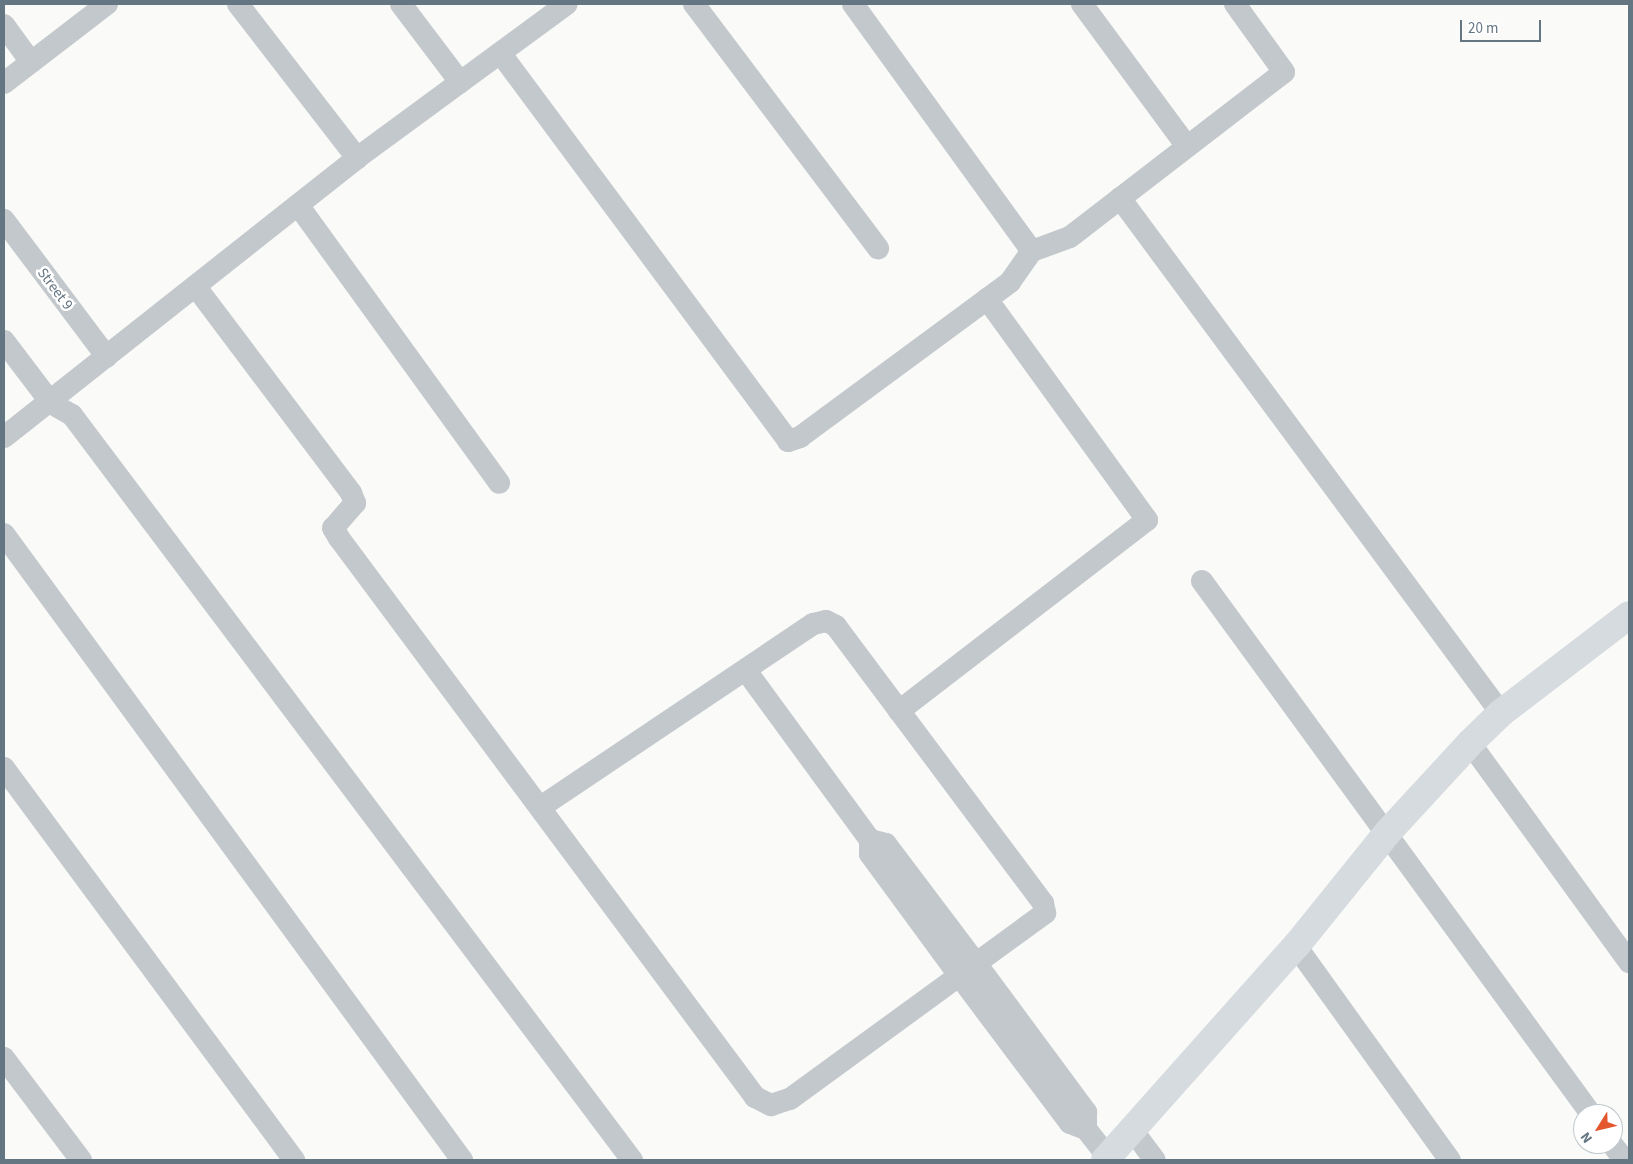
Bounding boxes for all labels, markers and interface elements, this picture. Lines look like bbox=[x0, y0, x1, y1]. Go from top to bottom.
scale bar bbox=[1463, 10, 1544, 42]
text: 20 m bbox=[1468, 18, 1498, 39]
street label: Street 9 bbox=[33, 264, 77, 314]
north arrow bbox=[1573, 1104, 1623, 1154]
text: N bbox=[1576, 1128, 1598, 1147]

